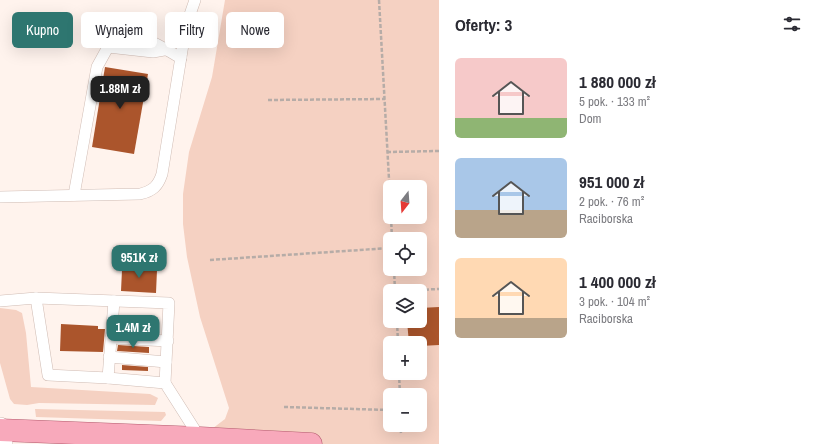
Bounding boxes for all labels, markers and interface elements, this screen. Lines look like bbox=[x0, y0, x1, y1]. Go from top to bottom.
chip: Kupno bbox=[12, 12, 73, 48]
chip: Wynajem bbox=[81, 12, 157, 48]
chip: Filtry bbox=[165, 12, 218, 48]
chip: Nowe bbox=[226, 12, 284, 48]
text: Oferty: 3 bbox=[455, 13, 512, 36]
icon: filters bbox=[781, 13, 803, 35]
text: 1 880 000 zł bbox=[579, 70, 656, 93]
icon: home bbox=[487, 74, 535, 122]
pin: 1.88M zł bbox=[79, 76, 161, 110]
text: 1.88M zł bbox=[100, 80, 140, 97]
text: 5 pok. · 133 m² bbox=[579, 93, 650, 110]
text: Dom bbox=[579, 110, 602, 127]
text: 951 000 zł bbox=[579, 170, 644, 193]
icon: home bbox=[487, 174, 535, 222]
north arrow bbox=[383, 180, 427, 224]
map controls bbox=[383, 180, 427, 432]
text: 2 pok. · 76 m² bbox=[579, 193, 644, 210]
text: Raciborska bbox=[579, 210, 633, 227]
button: locate bbox=[383, 232, 427, 276]
pin: 951K zł bbox=[102, 245, 176, 279]
text: 951K zł bbox=[121, 249, 157, 266]
text: 1 400 000 zł bbox=[579, 270, 656, 293]
icon: home bbox=[487, 274, 535, 322]
button: layers bbox=[383, 284, 427, 328]
text: 3 pok. · 104 m² bbox=[579, 293, 650, 310]
text: Raciborska bbox=[579, 310, 633, 327]
pin: 1.4M zł bbox=[96, 315, 170, 349]
text: 1.4M zł bbox=[116, 319, 150, 336]
button: + bbox=[383, 336, 427, 380]
button: − bbox=[383, 388, 427, 432]

